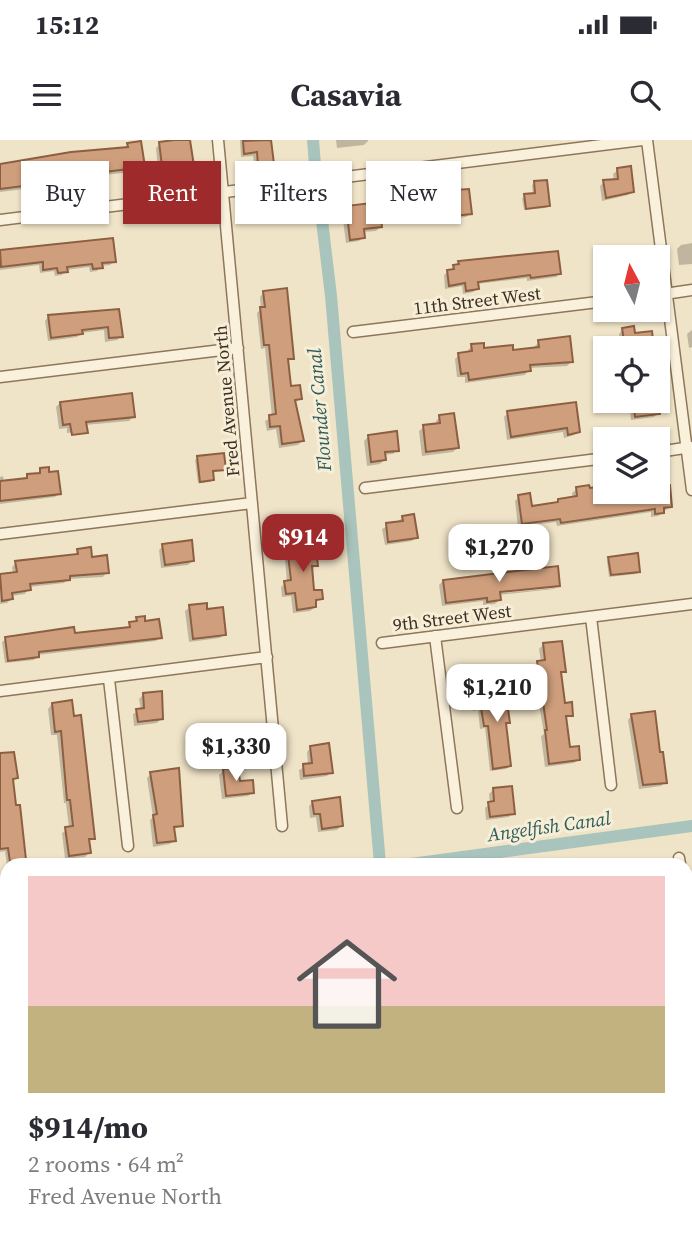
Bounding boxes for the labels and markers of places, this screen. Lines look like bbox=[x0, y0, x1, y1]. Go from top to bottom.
pin: $914 bbox=[262, 514, 344, 574]
pin: $1,270 bbox=[442, 524, 556, 584]
pin: $1,210 bbox=[440, 664, 554, 724]
pin: $1,330 bbox=[179, 724, 293, 783]

